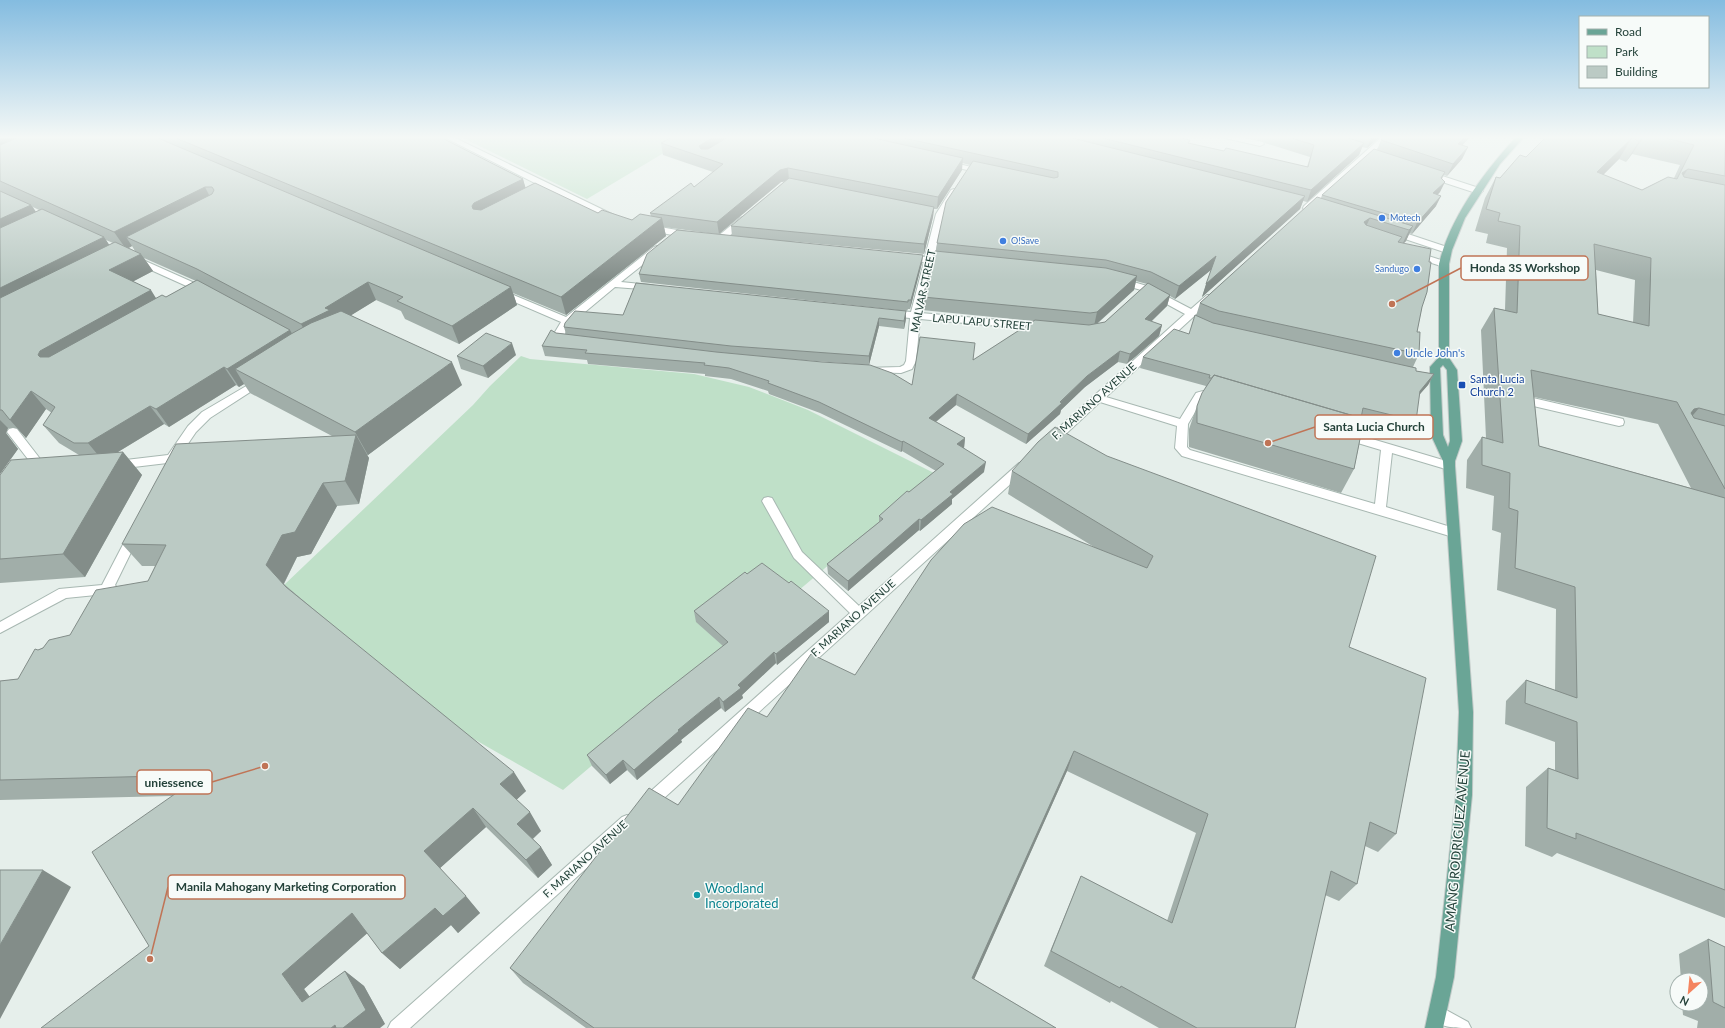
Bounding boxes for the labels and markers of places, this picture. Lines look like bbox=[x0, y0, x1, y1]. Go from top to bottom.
place label: Motech bbox=[1390, 212, 1421, 223]
marker: Motech bbox=[1377, 213, 1387, 223]
place label: O!Save bbox=[1011, 235, 1039, 246]
marker: O!Save bbox=[998, 236, 1008, 246]
callout: Honda 3S Workshop bbox=[1461, 256, 1588, 280]
place label: Sandugo bbox=[1375, 263, 1409, 274]
marker: Sandugo bbox=[1412, 264, 1422, 274]
place label: Uncle John's bbox=[1405, 346, 1465, 359]
marker: Uncle John's bbox=[1392, 348, 1402, 358]
place label: Santa Lucia Church 2 bbox=[1470, 372, 1524, 398]
marker: Santa Lucia Church 2 bbox=[1457, 380, 1467, 390]
callout: Santa Lucia Church bbox=[1315, 415, 1433, 439]
callout: uniessence bbox=[137, 770, 212, 794]
callout: Manila Mahogany Marketing Corporation bbox=[168, 875, 405, 899]
place label: Woodland Incorporated bbox=[705, 880, 778, 911]
marker: Woodland Incorporated bbox=[692, 890, 702, 900]

